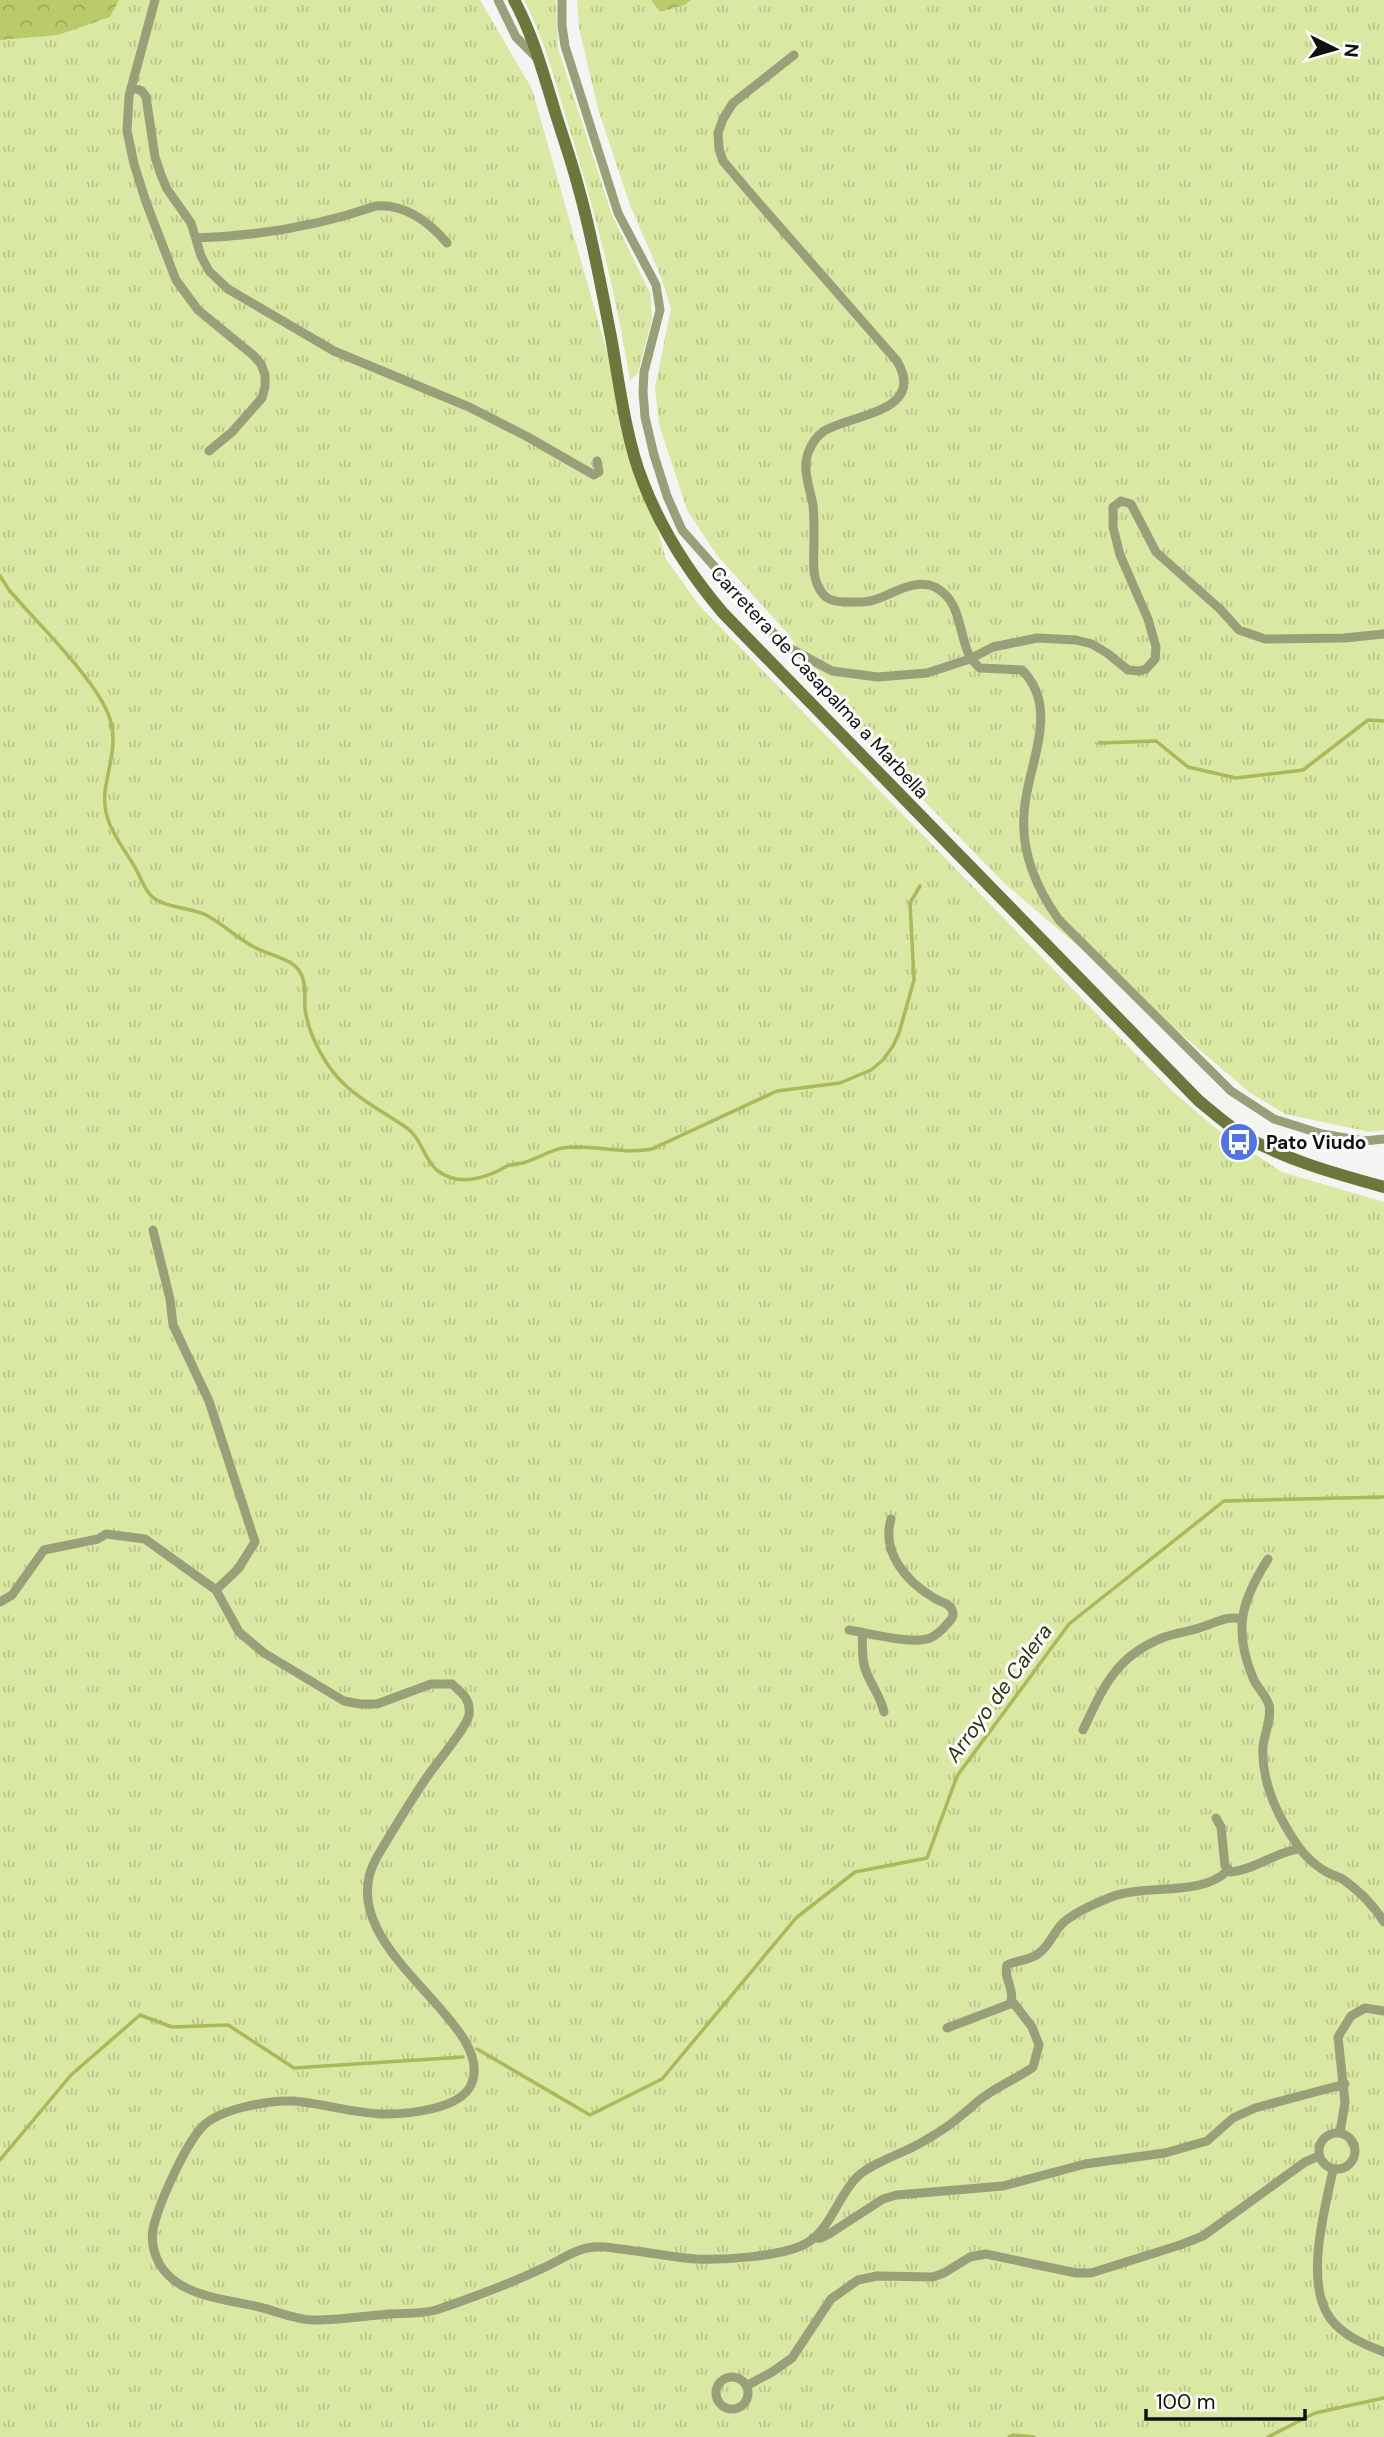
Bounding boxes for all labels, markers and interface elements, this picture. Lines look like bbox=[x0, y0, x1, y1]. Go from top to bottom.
north arrow bbox=[1300, 14, 1370, 84]
text: N bbox=[1338, 42, 1364, 58]
street label: Carretera de Casapalma a Marbella bbox=[705, 561, 934, 804]
bus stop icon: Pato Viudo bbox=[1218, 1121, 1260, 1163]
place label: Pato Viudo bbox=[1266, 1130, 1366, 1155]
water label: Arroyo de Calera bbox=[939, 1618, 1059, 1769]
scale bar bbox=[1146, 2378, 1305, 2422]
text: 100 m bbox=[1156, 2388, 1216, 2416]

